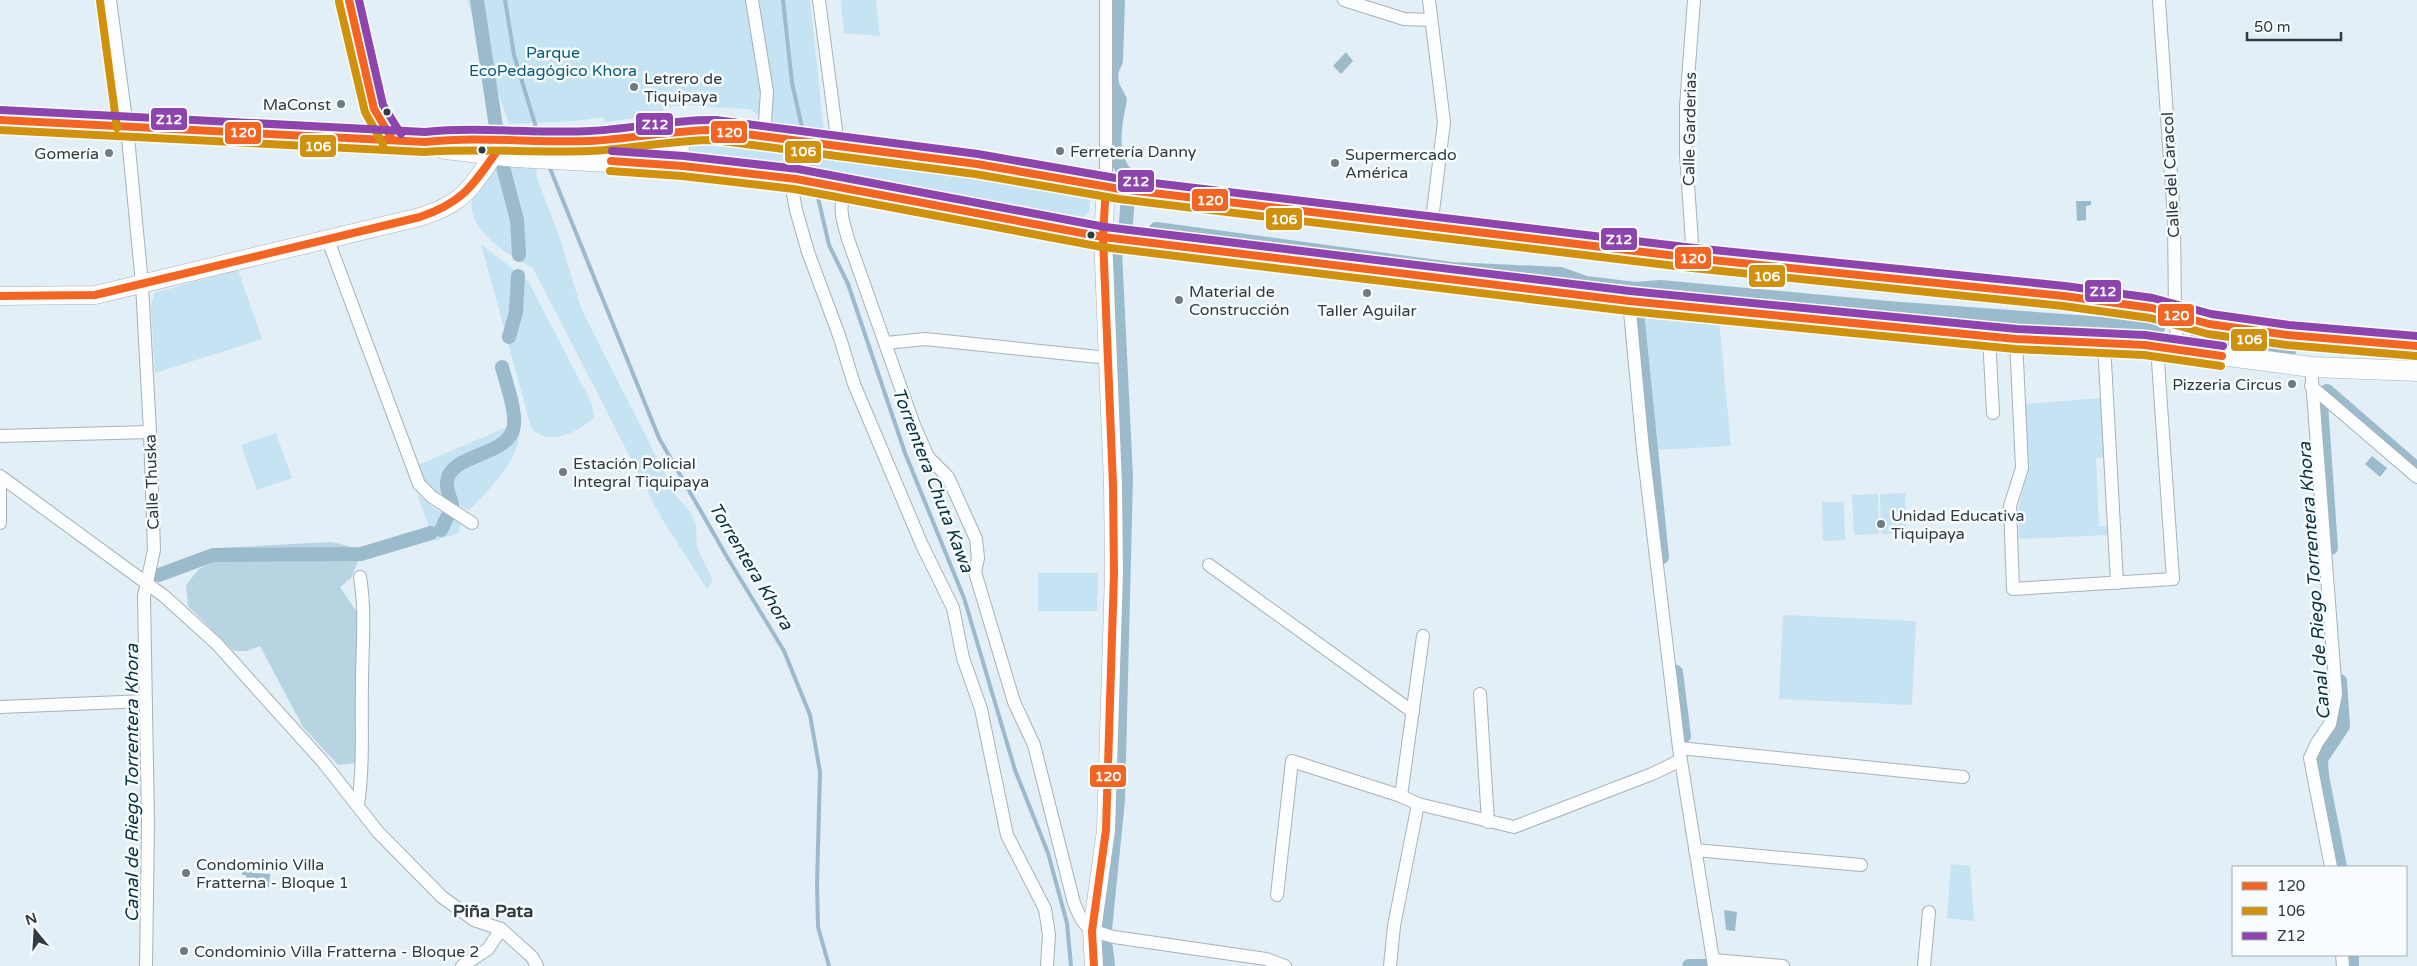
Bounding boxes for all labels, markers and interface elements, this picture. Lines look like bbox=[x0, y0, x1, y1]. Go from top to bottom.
scale bar bbox=[2247, 10, 2341, 42]
text: 50 m bbox=[2254, 18, 2291, 36]
park label: Parque EcoPedagógico Khora bbox=[469, 43, 637, 81]
place label: Letrero de Tiquipaya bbox=[644, 69, 722, 107]
street label: Calle Garderias bbox=[1679, 72, 1701, 186]
marker: Letrero de Tiquipaya bbox=[628, 81, 640, 93]
place label: MaConst bbox=[263, 95, 331, 115]
marker: MaConst bbox=[335, 98, 347, 110]
line badge: Z12 bbox=[150, 107, 188, 131]
unlabelled marker bbox=[382, 107, 392, 117]
text: Z12 bbox=[156, 111, 182, 128]
line badge: Z12 bbox=[635, 112, 674, 136]
street label: Calle del Caracol bbox=[2158, 112, 2184, 238]
text: Z12 bbox=[642, 116, 668, 133]
line badge: 120 bbox=[710, 120, 748, 144]
line badge: 120 bbox=[224, 121, 262, 145]
text: 120 bbox=[230, 124, 256, 141]
text: 120 bbox=[716, 124, 742, 141]
line badge: 106 bbox=[299, 134, 337, 158]
text: 106 bbox=[305, 138, 331, 155]
line badge: 106 bbox=[784, 140, 822, 164]
place label: Ferretería Danny bbox=[1070, 142, 1197, 162]
text: 106 bbox=[790, 143, 816, 160]
place label: Gomería bbox=[34, 144, 99, 164]
unlabelled marker bbox=[477, 145, 487, 155]
marker: Ferretería Danny bbox=[1054, 145, 1066, 157]
place label: Supermercado América bbox=[1345, 145, 1457, 183]
marker: Gomería bbox=[103, 147, 115, 159]
marker: Supermercado América bbox=[1329, 157, 1341, 169]
line badge: Z12 bbox=[1117, 169, 1155, 193]
text: Z12 bbox=[1123, 173, 1149, 190]
line badge: 120 bbox=[1191, 188, 1229, 212]
text: 120 bbox=[1197, 192, 1223, 209]
line badge: 106 bbox=[1265, 207, 1303, 231]
text: 106 bbox=[1271, 211, 1297, 228]
line badge: Z12 bbox=[1600, 227, 1638, 251]
unlabelled marker bbox=[1086, 230, 1096, 240]
text: Z12 bbox=[1606, 231, 1632, 248]
line badge: 120 bbox=[1674, 246, 1712, 270]
text: 120 bbox=[1680, 250, 1706, 267]
line badge: 106 bbox=[1748, 264, 1786, 288]
text: 106 bbox=[1754, 268, 1780, 285]
line badge: Z12 bbox=[2084, 279, 2122, 303]
place label: Material de Construcción bbox=[1189, 282, 1289, 320]
text: Z12 bbox=[2090, 283, 2116, 300]
marker: Taller Aguilar bbox=[1361, 287, 1373, 299]
marker: Material de Construcción bbox=[1173, 294, 1185, 306]
place label: Taller Aguilar bbox=[1317, 301, 1418, 321]
line badge: 120 bbox=[2157, 303, 2195, 327]
text: 120 bbox=[2163, 307, 2189, 324]
line badge: 106 bbox=[2230, 328, 2268, 352]
text: 106 bbox=[2236, 331, 2262, 348]
place label: Pizzeria Circus bbox=[2172, 375, 2282, 395]
marker: Pizzeria Circus bbox=[2286, 378, 2298, 390]
water label: Torrentera Chuta Kawa bbox=[888, 384, 979, 576]
street label: Calle Thuska bbox=[140, 434, 164, 530]
water label: Canal de Riego Torrentera Khora bbox=[2293, 441, 2335, 721]
place label: Estación Policial Integral Tiquipaya bbox=[573, 454, 709, 492]
marker: Estación Policial Integral Tiquipaya bbox=[557, 466, 569, 478]
water label: Torrentera Khora bbox=[704, 498, 798, 634]
place label: Unidad Educativa Tiquipaya bbox=[1891, 506, 2025, 544]
marker: Unidad Educativa Tiquipaya bbox=[1875, 518, 1887, 530]
water label: Canal de Riego Torrentera Khora bbox=[121, 643, 143, 922]
line badge: 120 bbox=[1089, 764, 1127, 788]
text: 120 bbox=[1095, 768, 1121, 785]
place label: Condominio Villa Fratterna - Bloque 1 bbox=[196, 855, 349, 893]
legend bbox=[2232, 866, 2407, 956]
marker: Condominio Villa Fratterna - Bloque 1 bbox=[180, 867, 192, 879]
text: 120 bbox=[2277, 877, 2305, 895]
district label: Piña Pata bbox=[453, 900, 533, 922]
text: 106 bbox=[2277, 902, 2305, 920]
north arrow bbox=[10, 906, 60, 956]
text: N bbox=[23, 909, 39, 929]
text: Z12 bbox=[2277, 927, 2305, 945]
place label: Condominio Villa Fratterna - Bloque 2 bbox=[194, 942, 479, 962]
marker: Condominio Villa Fratterna - Bloque 2 bbox=[178, 945, 190, 957]

